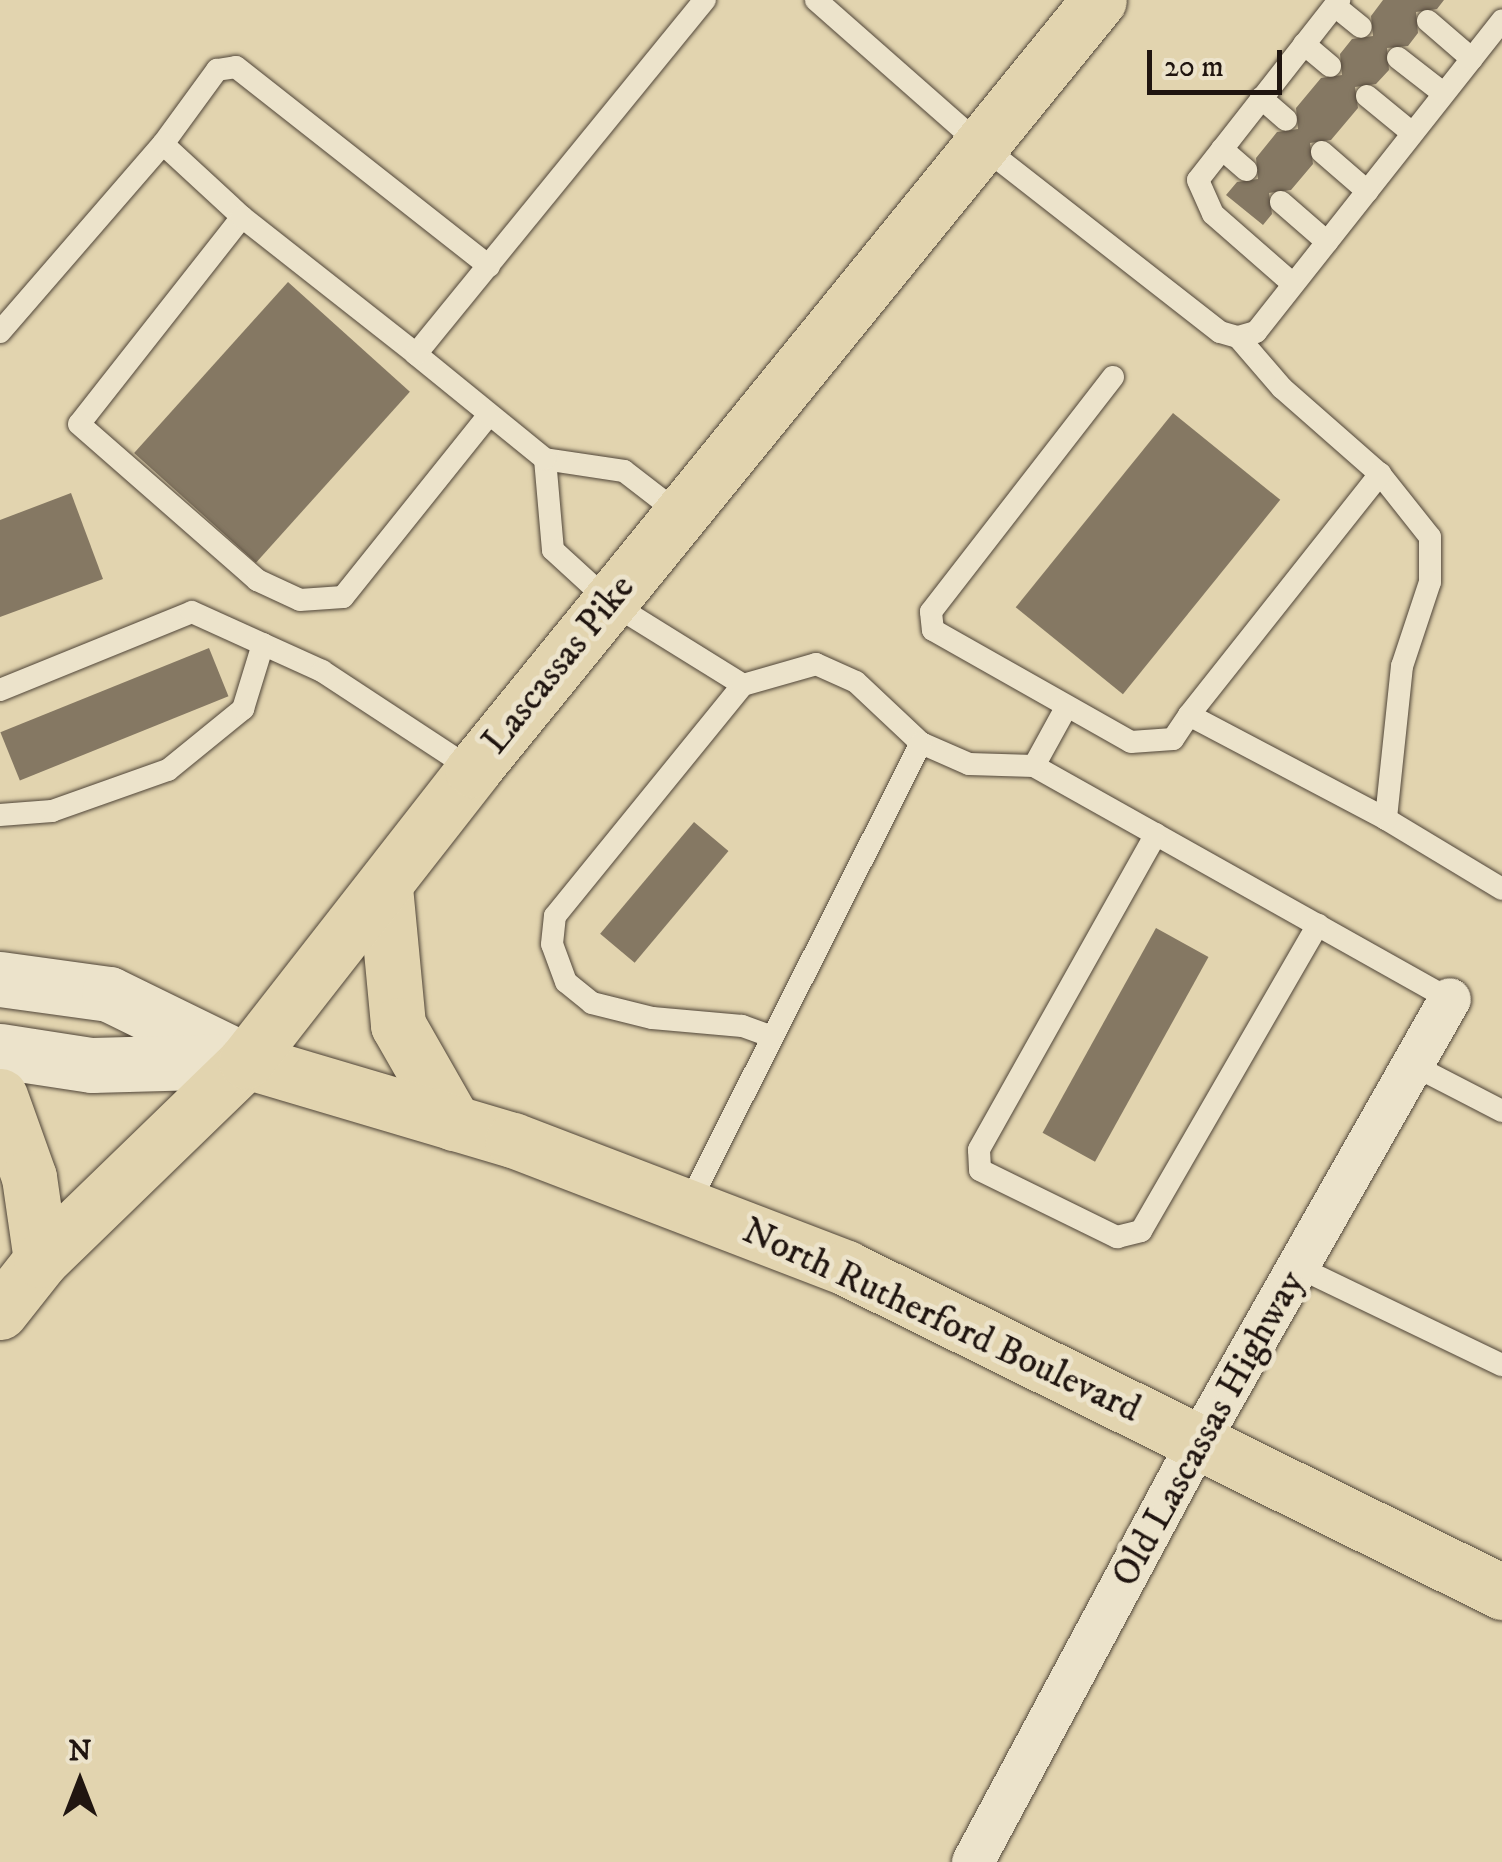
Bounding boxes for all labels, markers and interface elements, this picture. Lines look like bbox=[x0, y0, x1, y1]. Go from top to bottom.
scale bar bbox=[1152, 30, 1287, 92]
text: 20 m bbox=[1164, 49, 1224, 86]
street label: Lascassas Pike bbox=[473, 566, 645, 764]
street label: North Rutherford Boulevard bbox=[735, 1209, 1147, 1433]
street label: Old Lascassas Highway bbox=[1103, 1263, 1315, 1595]
north arrow bbox=[30, 1732, 130, 1832]
text: N bbox=[69, 1734, 91, 1769]

